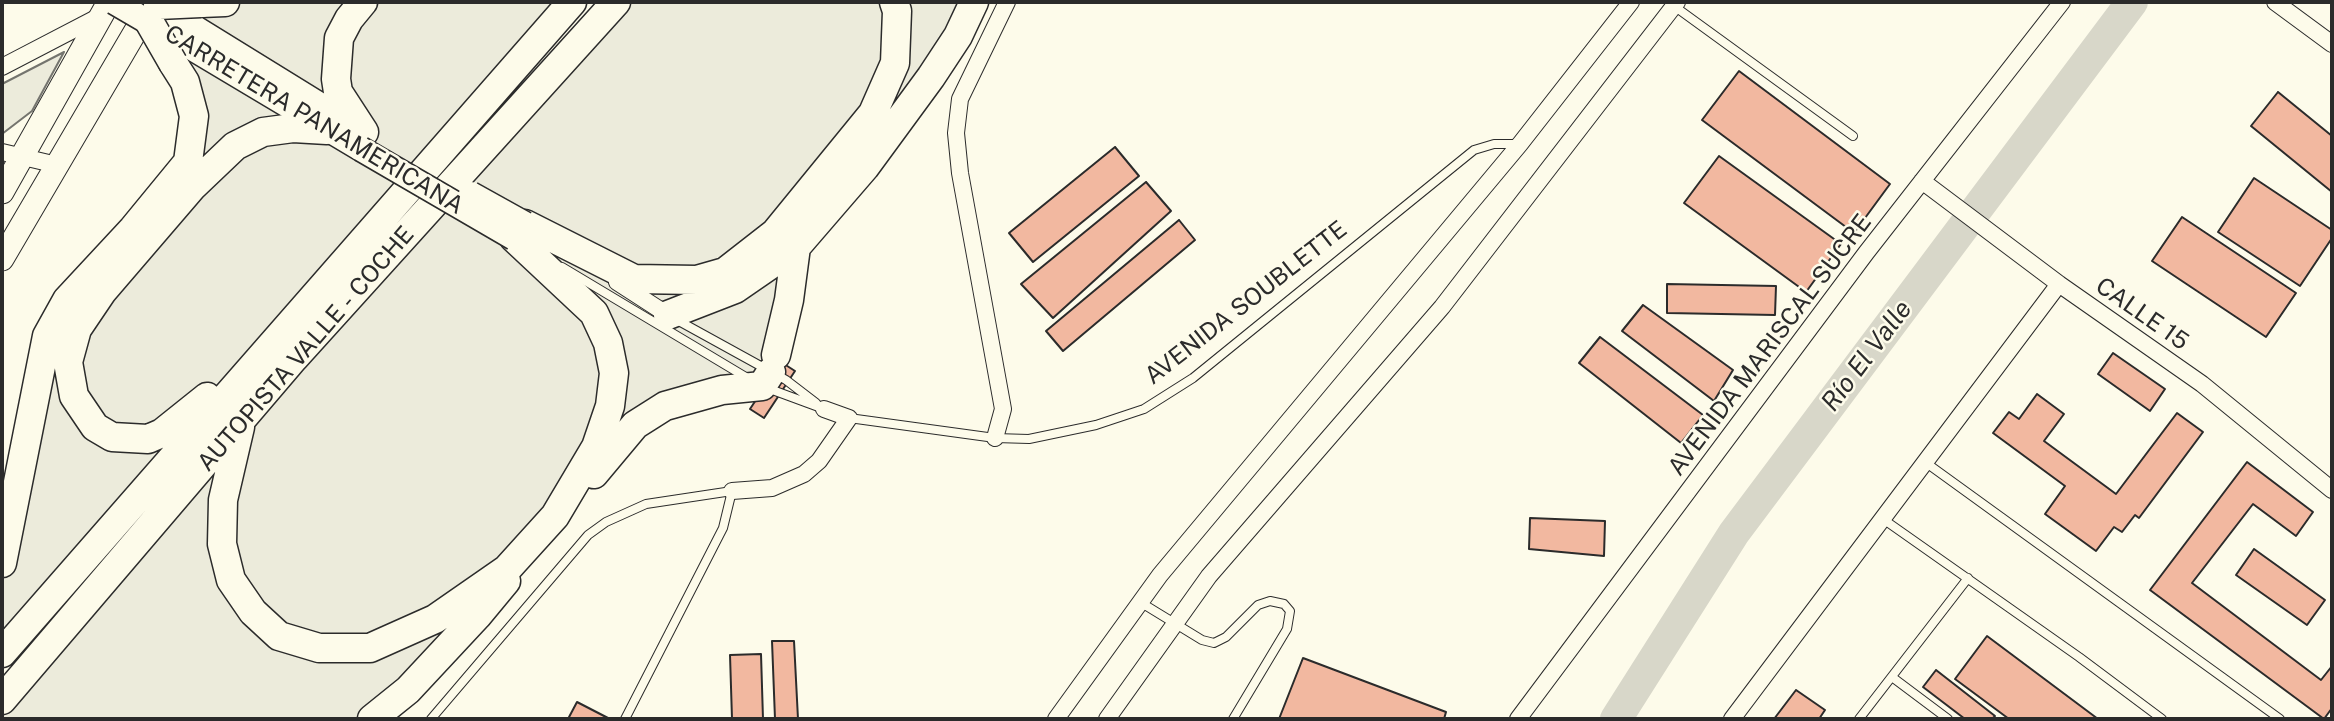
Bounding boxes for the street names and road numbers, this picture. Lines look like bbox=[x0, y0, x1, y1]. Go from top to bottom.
street label: CARRETERA PANAMERICANA bbox=[159, 19, 469, 221]
street label: AVENIDA MARISCAL SUCRE bbox=[1662, 209, 1878, 481]
street label: AVENIDA SOUBLETTE bbox=[1139, 215, 1353, 391]
street label: AUTOPISTA VALLE - COCHE bbox=[192, 221, 420, 477]
street label: CALLE 15 bbox=[2090, 272, 2194, 356]

